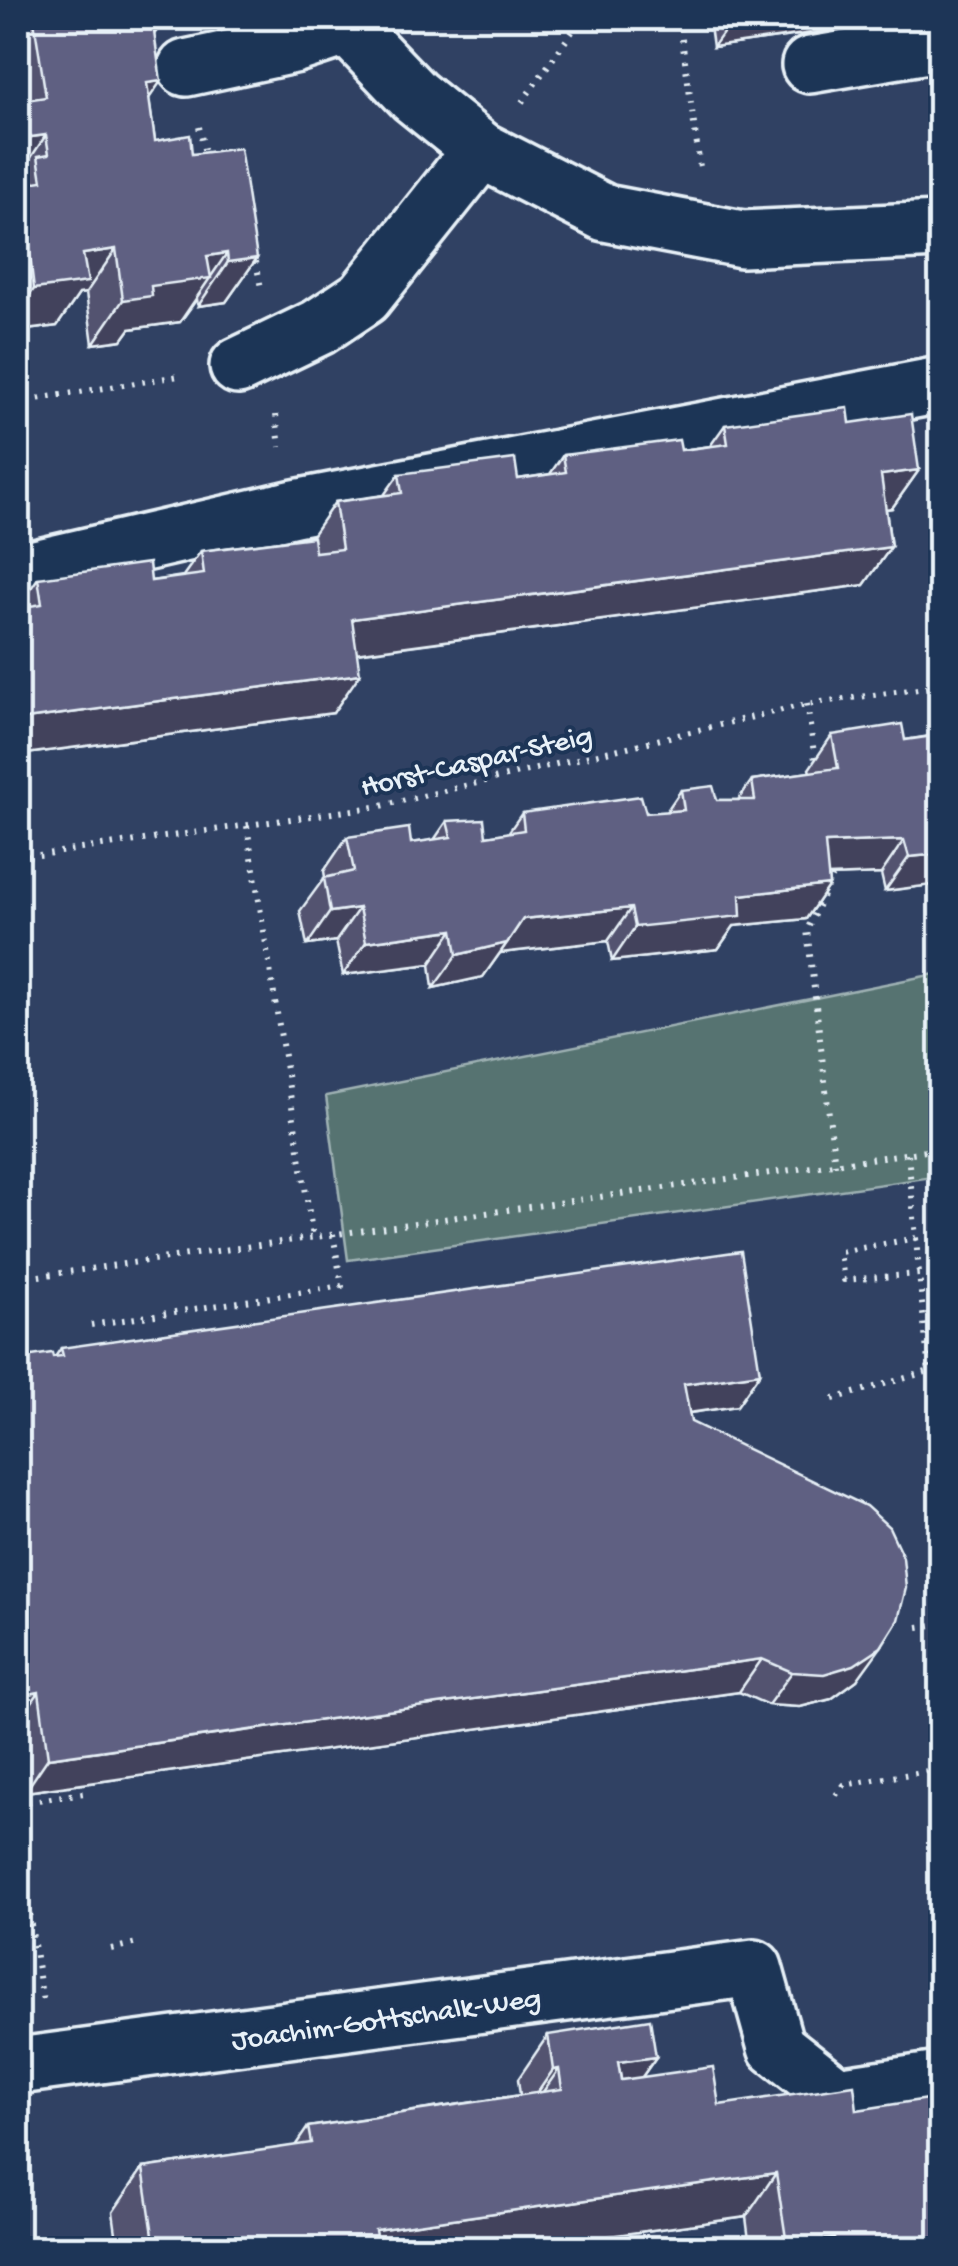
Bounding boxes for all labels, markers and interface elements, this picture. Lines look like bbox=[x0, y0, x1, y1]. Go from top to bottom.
street label: Horst-Caspar-Steig bbox=[358, 720, 596, 807]
street label: Joachim-Gottschalk-Weg bbox=[230, 1982, 544, 2061]

